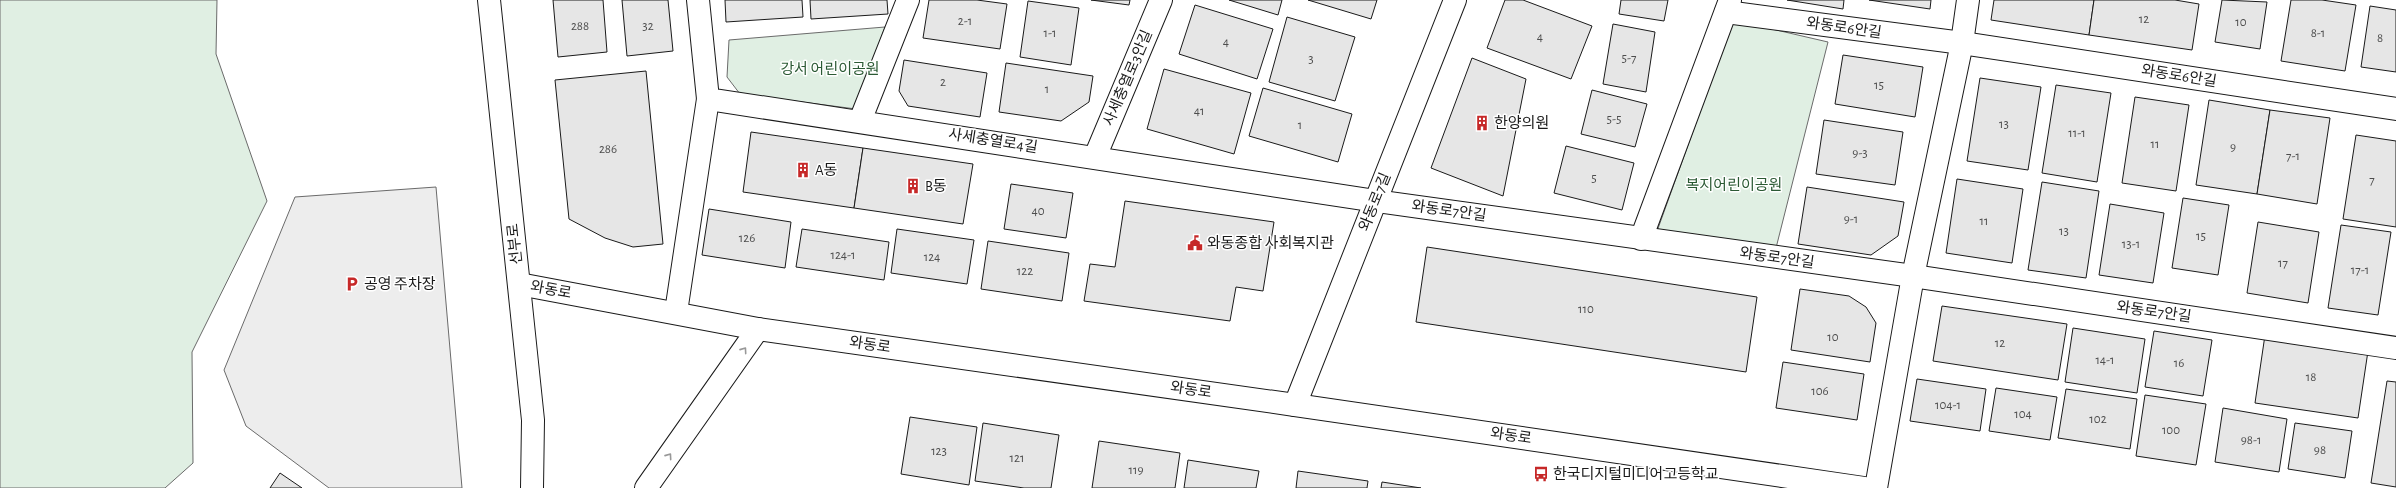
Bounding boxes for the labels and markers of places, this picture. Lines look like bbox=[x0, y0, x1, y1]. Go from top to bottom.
building icon: 한양의원 bbox=[1473, 114, 1491, 132]
place label: 한양의원 bbox=[1494, 115, 1549, 131]
building icon: A동 bbox=[794, 161, 812, 179]
place label: A동 bbox=[815, 163, 837, 178]
building icon: B동 bbox=[904, 177, 922, 195]
place label: B동 bbox=[925, 179, 947, 194]
public building icon: 와동종합 사회복지관 bbox=[1186, 234, 1204, 252]
place label: 와동종합 사회복지관 bbox=[1207, 235, 1334, 251]
parking icon: 공영 주차장 bbox=[343, 275, 361, 293]
place label: 공영 주차장 bbox=[364, 276, 436, 292]
bus stop icon: 한국디지털미디어고등학교 bbox=[1532, 465, 1550, 483]
place label: 한국디지털미디어고등학교 bbox=[1553, 465, 1719, 482]

